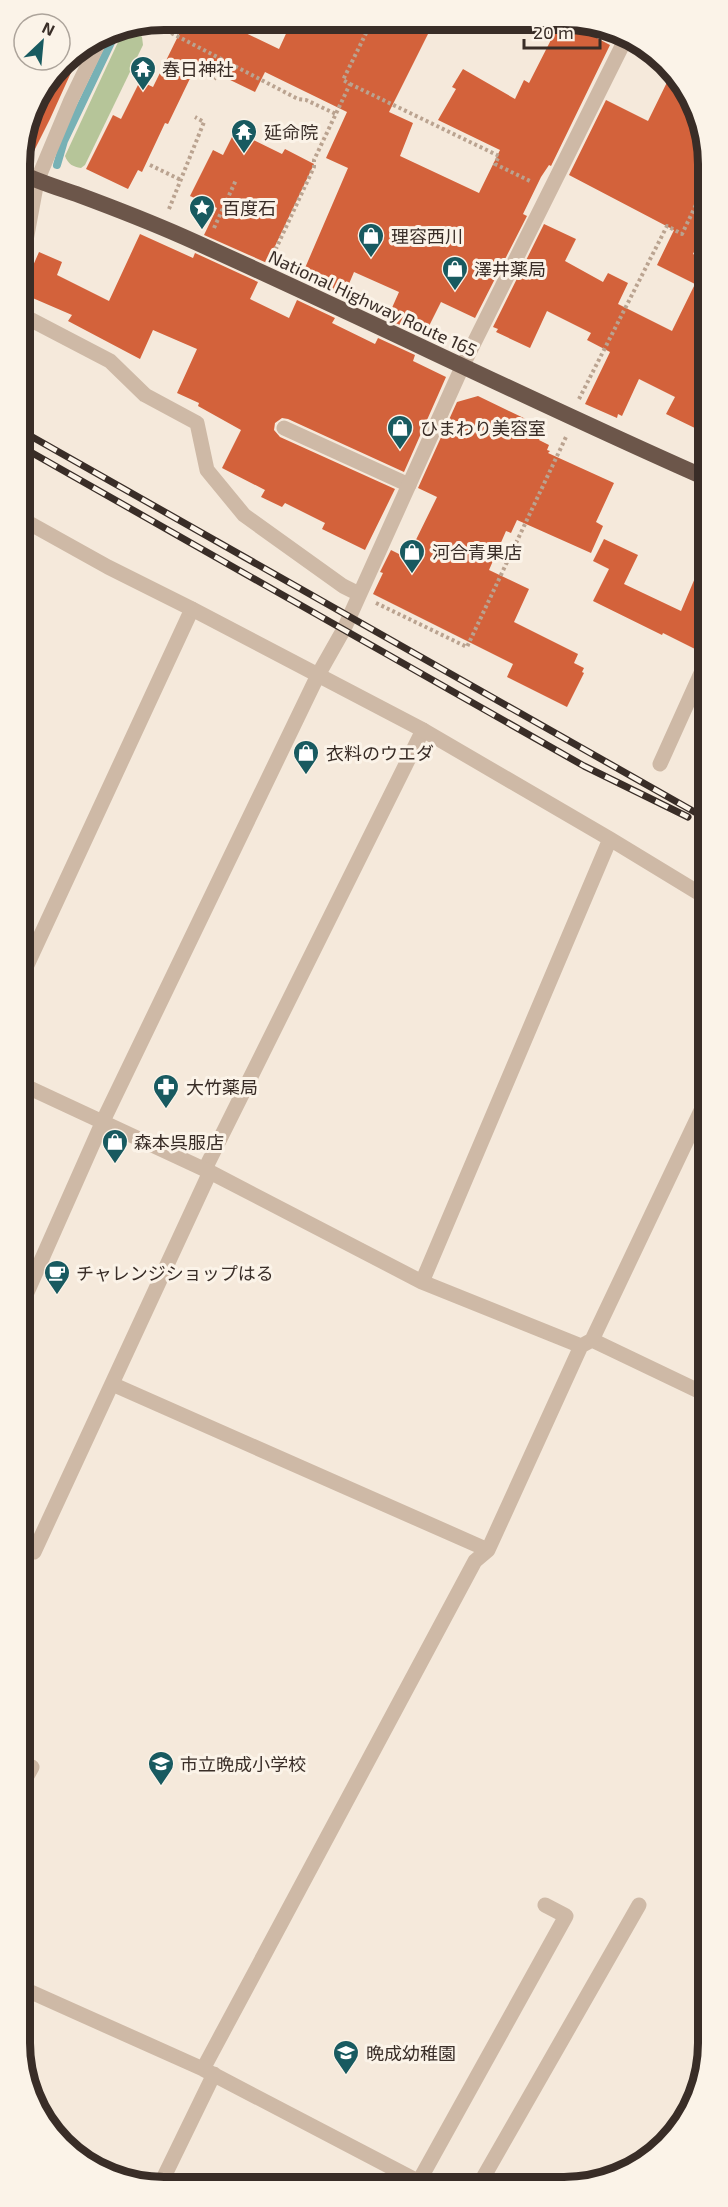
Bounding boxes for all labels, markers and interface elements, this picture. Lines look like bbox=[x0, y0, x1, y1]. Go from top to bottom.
north arrow bbox=[12, 12, 72, 72]
scale bar bbox=[524, 12, 600, 50]
text: N bbox=[39, 17, 58, 39]
text: 20 m bbox=[533, 21, 574, 43]
temple icon: 春日神社 bbox=[128, 54, 158, 92]
place label: 春日神社 bbox=[162, 58, 234, 80]
temple icon: 延命院 bbox=[229, 117, 259, 155]
place label: 延命院 bbox=[264, 121, 318, 143]
place icon: 百度石 bbox=[187, 193, 217, 231]
place label: 百度石 bbox=[222, 197, 276, 219]
shop icon: 理容西川 bbox=[356, 221, 386, 259]
place label: 理容西川 bbox=[391, 225, 463, 247]
street label: National Highway Route 165 bbox=[265, 245, 481, 361]
shop icon: 澤井薬局 bbox=[440, 254, 470, 292]
place label: 澤井薬局 bbox=[474, 258, 546, 280]
shop icon: ひまわり美容室 bbox=[385, 413, 415, 451]
place label: ひまわり美容室 bbox=[420, 417, 546, 439]
shop icon: 河合青果店 bbox=[397, 537, 427, 575]
place label: 河合青果店 bbox=[432, 541, 522, 563]
shop icon: 衣料のウエダ bbox=[291, 738, 321, 776]
place label: 衣料のウエダ bbox=[326, 742, 434, 764]
pharmacy icon: 大竹薬局 bbox=[151, 1072, 181, 1110]
place label: 大竹薬局 bbox=[186, 1076, 258, 1098]
shop icon: 森本呉服店 bbox=[100, 1127, 130, 1165]
place label: 森本呉服店 bbox=[134, 1131, 224, 1153]
cafe icon: チャレンジショップはる bbox=[42, 1258, 72, 1296]
place label: チャレンジショップはる bbox=[76, 1262, 274, 1284]
school or university icon: 市立晩成小学校 bbox=[146, 1749, 176, 1787]
place label: 市立晩成小学校 bbox=[180, 1753, 306, 1775]
school or university icon: 晩成幼稚園 bbox=[331, 2038, 361, 2076]
place label: 晩成幼稚園 bbox=[366, 2042, 456, 2064]

